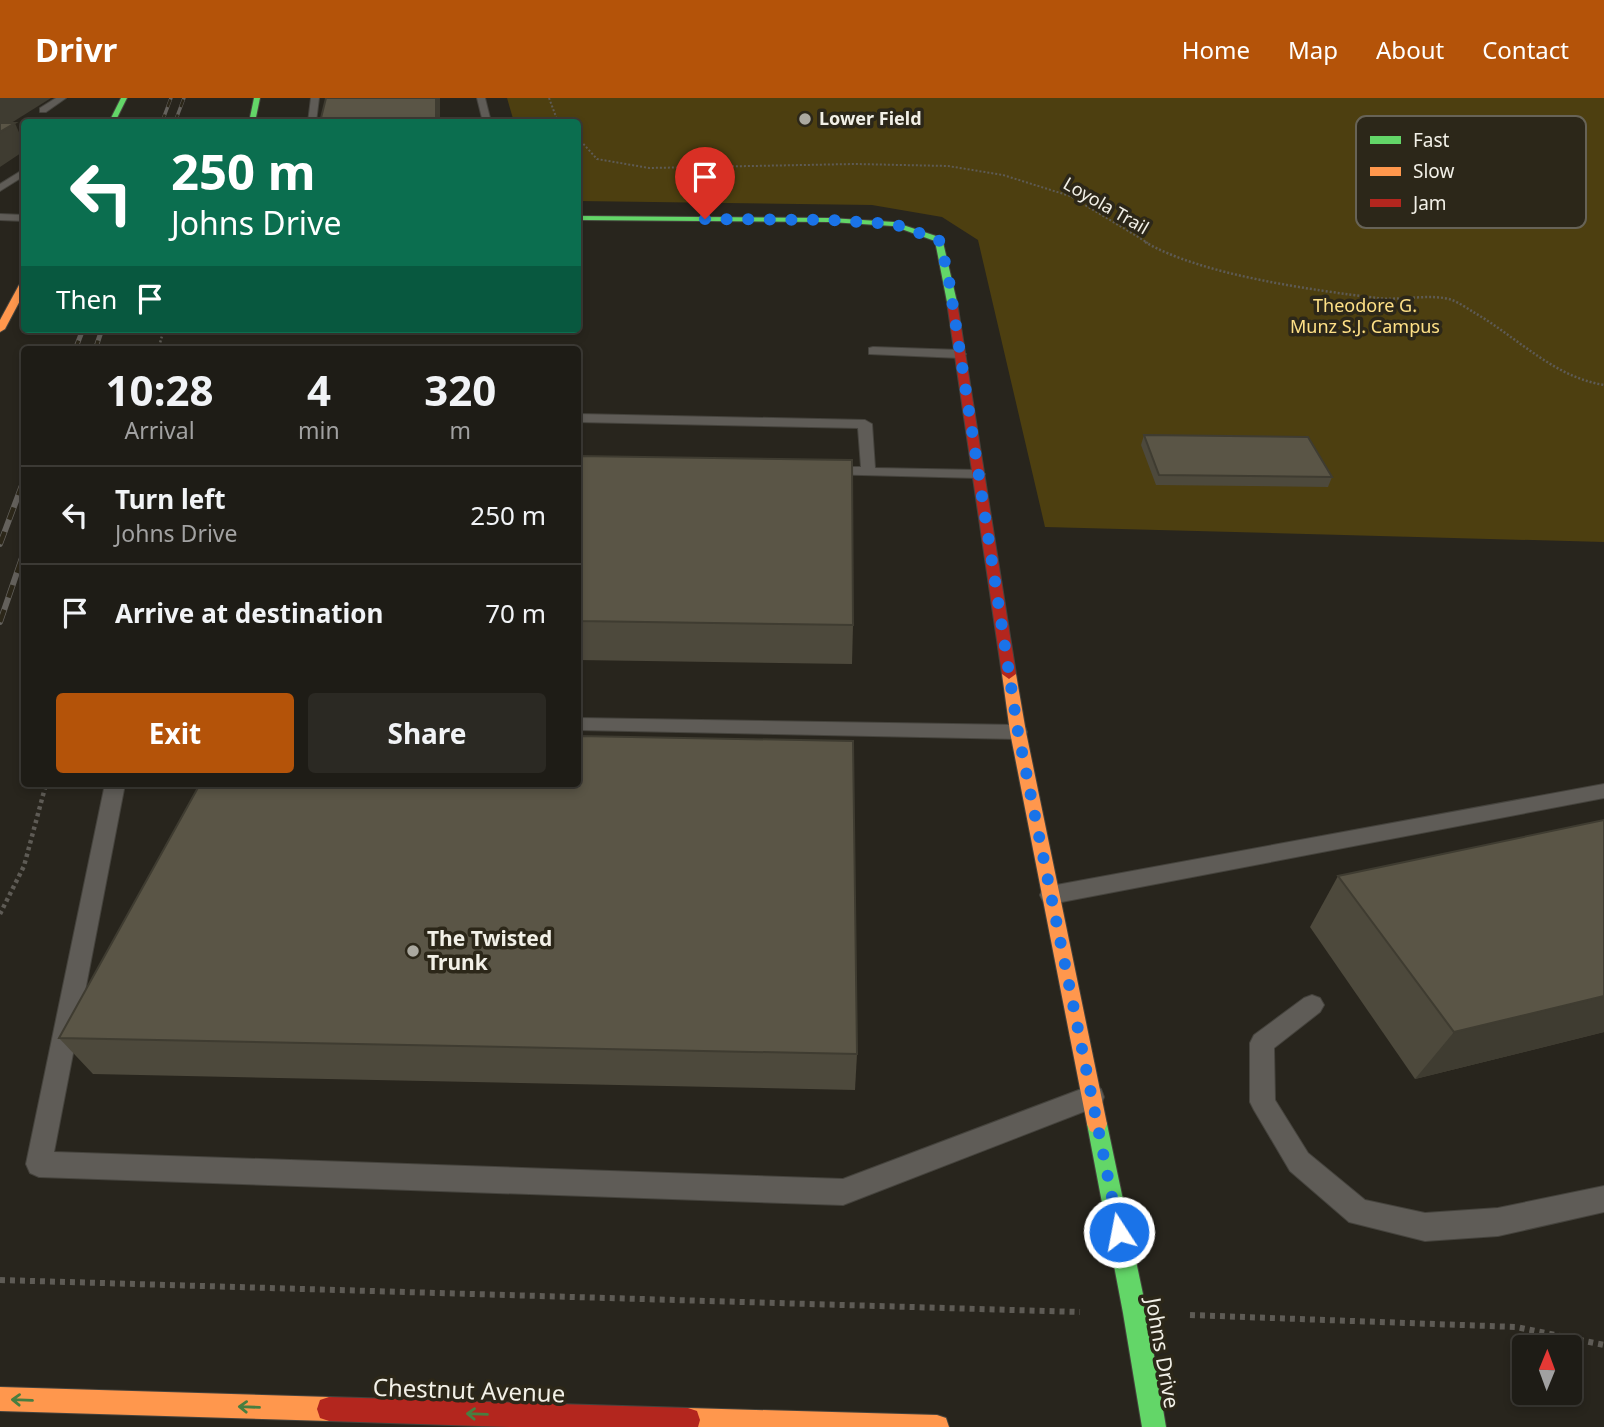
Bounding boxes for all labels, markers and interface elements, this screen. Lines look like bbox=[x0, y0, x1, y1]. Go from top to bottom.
text: Drivr bbox=[35, 27, 117, 72]
text: Home bbox=[1182, 33, 1250, 66]
text: Map bbox=[1288, 33, 1338, 66]
text: About bbox=[1376, 33, 1444, 66]
text: Contact bbox=[1482, 33, 1569, 66]
place label: Lower Field bbox=[819, 106, 922, 130]
marker: Lower Field bbox=[797, 111, 813, 127]
legend bbox=[1356, 116, 1586, 228]
text: Fast bbox=[1413, 127, 1450, 153]
text: 250 m bbox=[171, 138, 316, 204]
icon: left bbox=[56, 147, 147, 238]
pin bbox=[675, 147, 735, 219]
icon: arrive bbox=[686, 158, 724, 196]
text: Slow bbox=[1413, 158, 1454, 184]
street label: Loyola Trail bbox=[1059, 171, 1154, 239]
text: Jam bbox=[1411, 190, 1447, 216]
text: Johns Drive bbox=[171, 201, 341, 244]
icon: arrive bbox=[131, 280, 169, 318]
text: Then bbox=[56, 281, 117, 317]
park label: Theodore G. Munz S.J. Campus bbox=[1290, 293, 1440, 338]
text: 10:28 bbox=[106, 361, 213, 418]
text: 4 bbox=[307, 361, 331, 418]
text: 320 bbox=[424, 361, 496, 418]
text: Arrival bbox=[124, 414, 195, 446]
text: min bbox=[298, 414, 340, 446]
text: m bbox=[450, 414, 471, 446]
text: Turn left bbox=[115, 481, 226, 517]
icon: left bbox=[56, 496, 94, 534]
text: 250 m bbox=[470, 497, 546, 533]
text: Johns Drive bbox=[115, 517, 238, 549]
icon: arrive bbox=[56, 594, 94, 632]
text: Arrive at destination bbox=[115, 595, 384, 631]
text: 70 m bbox=[485, 595, 546, 631]
button: Exit bbox=[56, 693, 294, 773]
button: Share bbox=[308, 693, 546, 773]
place label: The Twisted Trunk bbox=[427, 924, 552, 976]
marker: The Twisted Trunk bbox=[405, 943, 421, 959]
position arrow bbox=[1082, 1195, 1156, 1269]
street label: Johns Drive bbox=[1139, 1293, 1186, 1410]
north arrow bbox=[1512, 1335, 1582, 1405]
map controls bbox=[1512, 1335, 1582, 1405]
street label: Chestnut Avenue bbox=[372, 1370, 566, 1409]
one-way arrow bbox=[11, 1393, 34, 1406]
one-way arrow bbox=[238, 1400, 261, 1413]
one-way arrow bbox=[466, 1407, 489, 1420]

